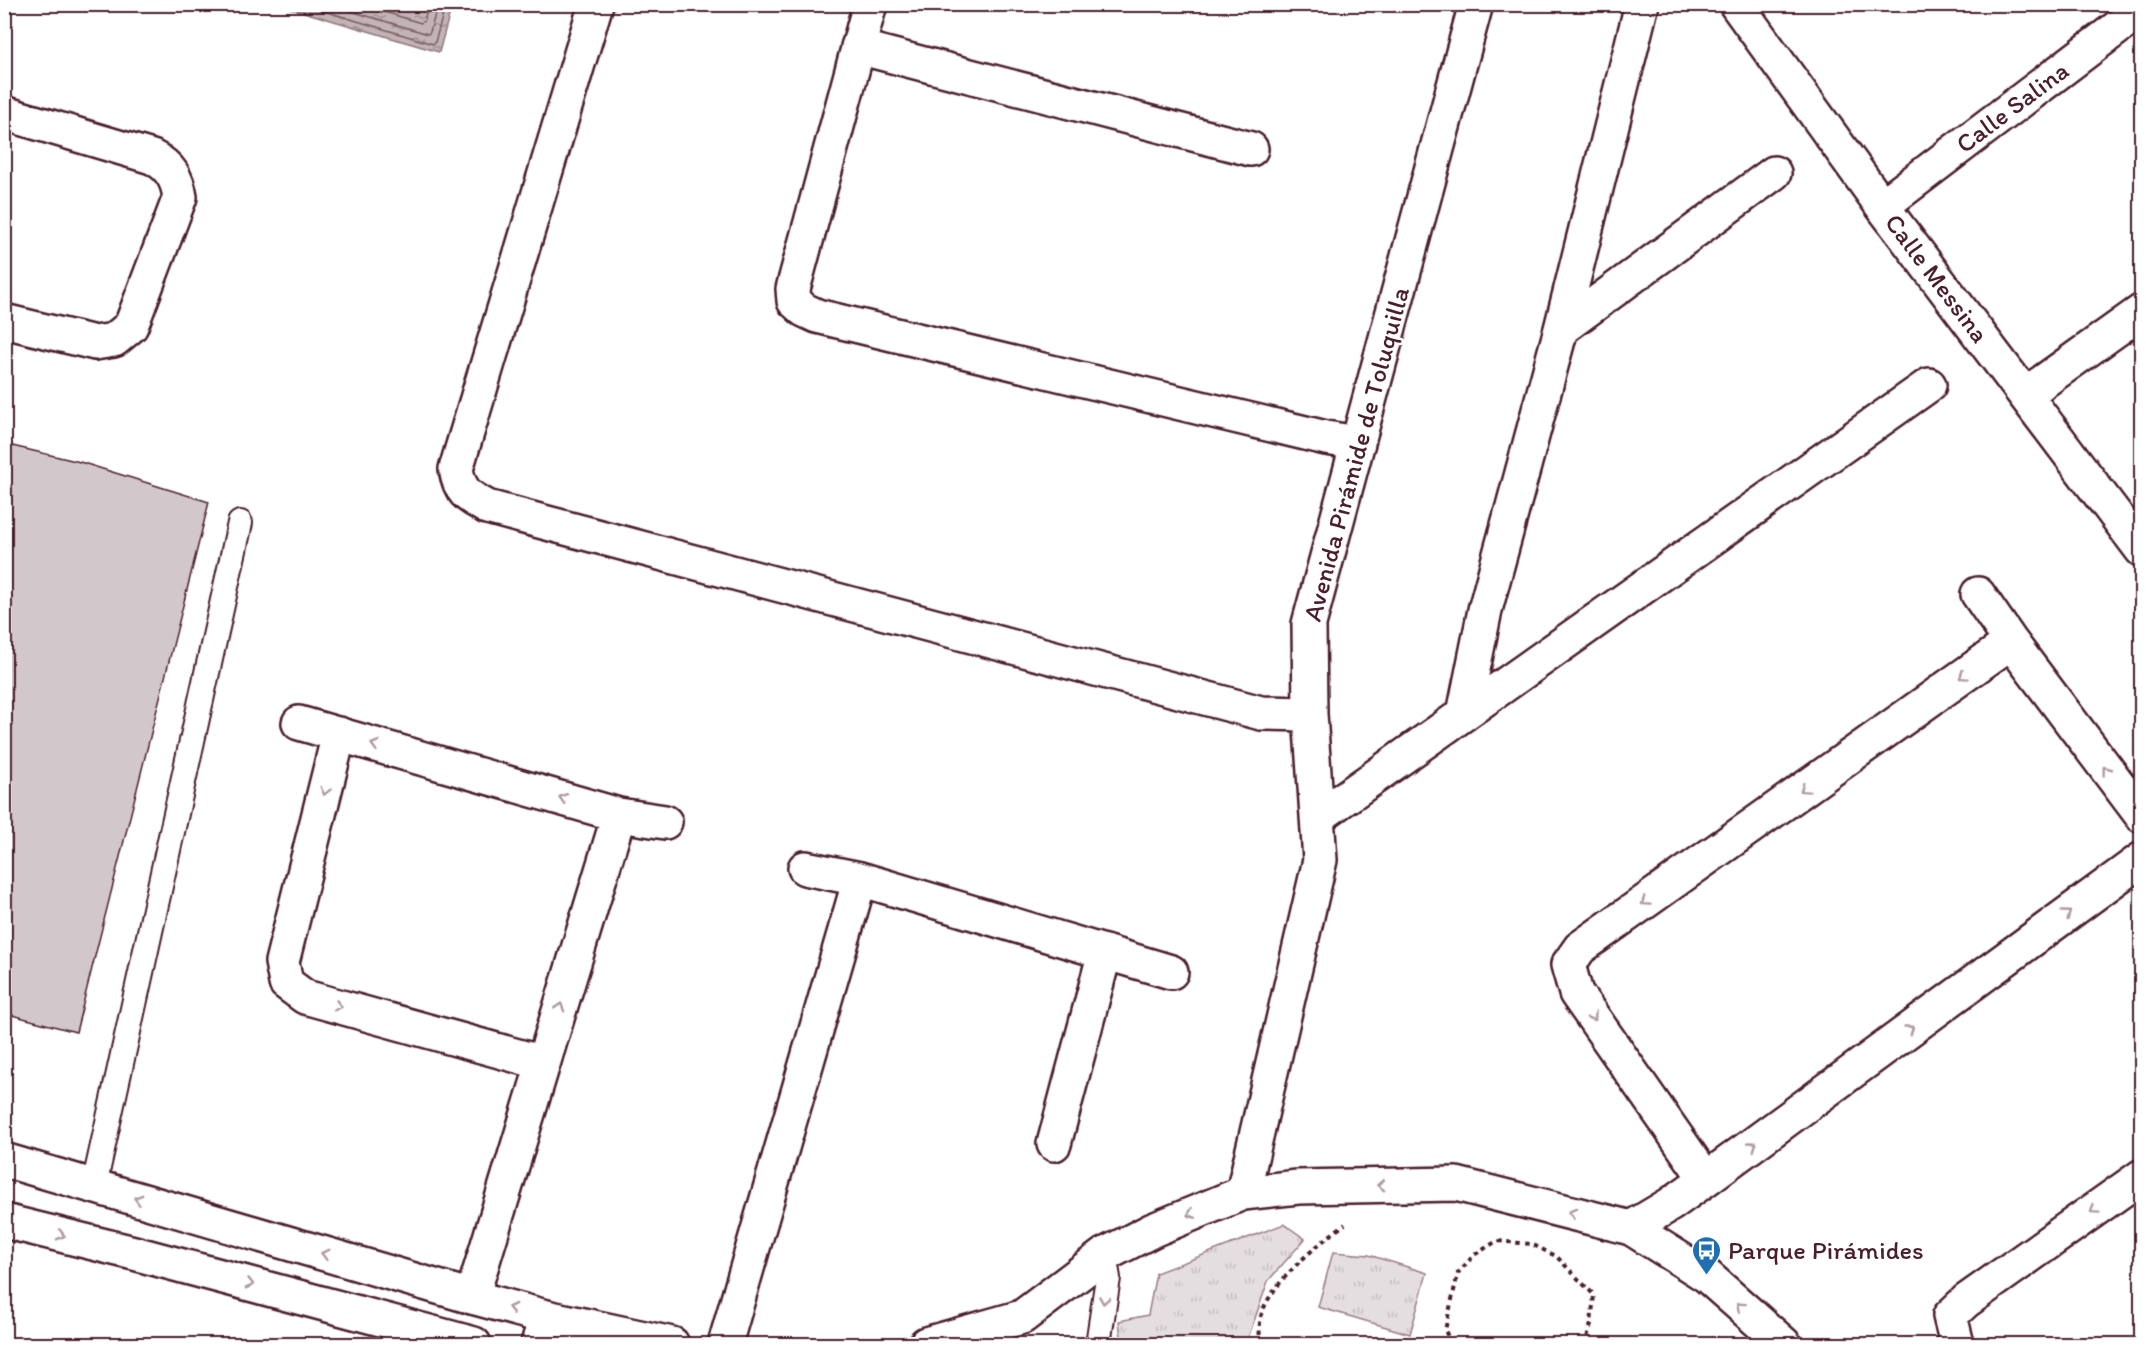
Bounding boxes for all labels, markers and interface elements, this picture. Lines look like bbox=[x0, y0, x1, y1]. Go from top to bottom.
street label: Calle Salina bbox=[1949, 54, 2075, 160]
street label: Calle Messina bbox=[1878, 207, 1996, 349]
street label: Avenida Pirámide de Toluquilla bbox=[1296, 283, 1416, 625]
one-way arrow bbox=[1959, 668, 1970, 679]
one-way arrow bbox=[370, 740, 381, 752]
one-way arrow bbox=[2103, 765, 2114, 776]
one-way arrow bbox=[1800, 782, 1811, 793]
one-way arrow bbox=[319, 786, 332, 796]
one-way arrow bbox=[558, 793, 568, 806]
one-way arrow bbox=[1641, 895, 1652, 906]
one-way arrow bbox=[2060, 910, 2071, 921]
one-way arrow bbox=[332, 999, 343, 1011]
one-way arrow bbox=[553, 1002, 565, 1013]
one-way arrow bbox=[1586, 1010, 1597, 1021]
one-way arrow bbox=[1903, 1025, 1914, 1036]
one-way arrow bbox=[1746, 1141, 1757, 1152]
one-way arrow bbox=[1376, 1179, 1385, 1191]
one-way arrow bbox=[133, 1194, 144, 1206]
one-way arrow bbox=[2089, 1203, 2100, 1214]
one-way arrow bbox=[1186, 1207, 1197, 1219]
one-way arrow bbox=[1567, 1208, 1578, 1220]
one-way arrow bbox=[56, 1228, 66, 1241]
bus stop icon: Parque Pirámides bbox=[1691, 1234, 1723, 1276]
place label: Parque Pirámides bbox=[1728, 1234, 1924, 1266]
one-way arrow bbox=[320, 1249, 331, 1261]
one-way arrow bbox=[244, 1277, 255, 1289]
one-way arrow bbox=[1099, 1295, 1111, 1305]
one-way arrow bbox=[1736, 1302, 1747, 1313]
one-way arrow bbox=[507, 1303, 518, 1315]

